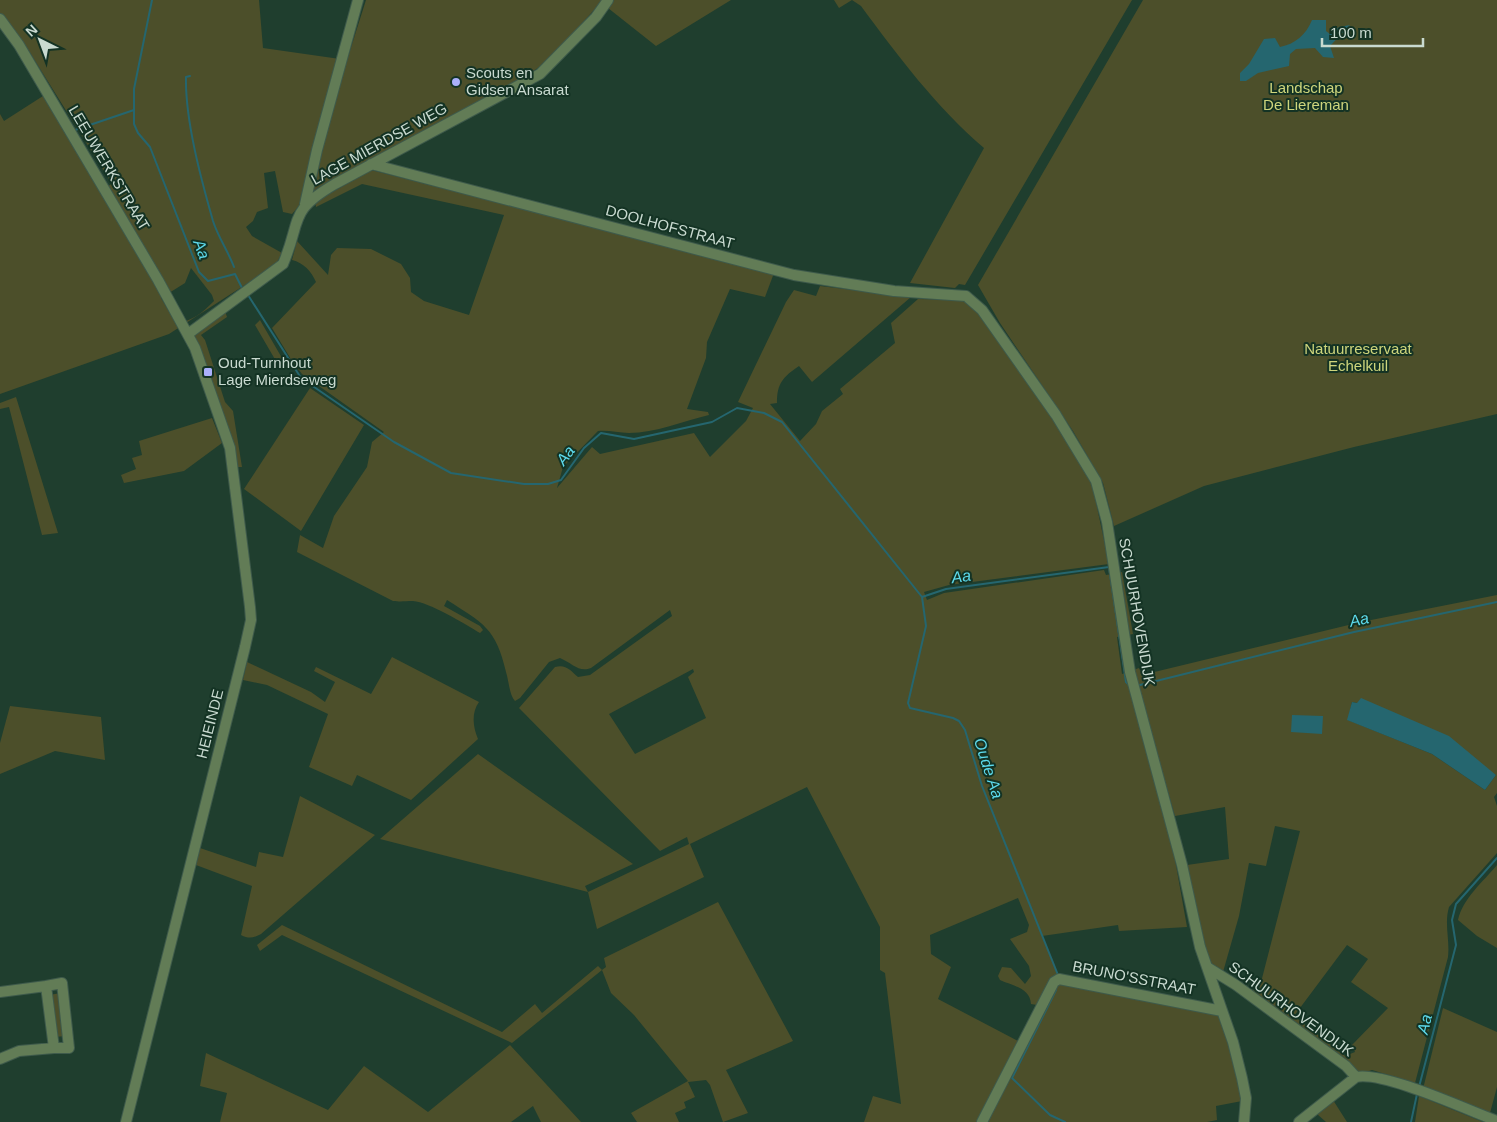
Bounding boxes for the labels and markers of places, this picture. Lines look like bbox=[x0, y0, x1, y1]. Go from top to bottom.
place label: Scouts en Gidsen Ansarat bbox=[466, 64, 569, 98]
marker: Scouts en Gidsen Ansarat bbox=[450, 76, 462, 88]
place label: Oud-Turnhout Lage Mierdseweg bbox=[218, 354, 336, 388]
marker: Oud-Turnhout Lage Mierdseweg bbox=[202, 366, 214, 378]

